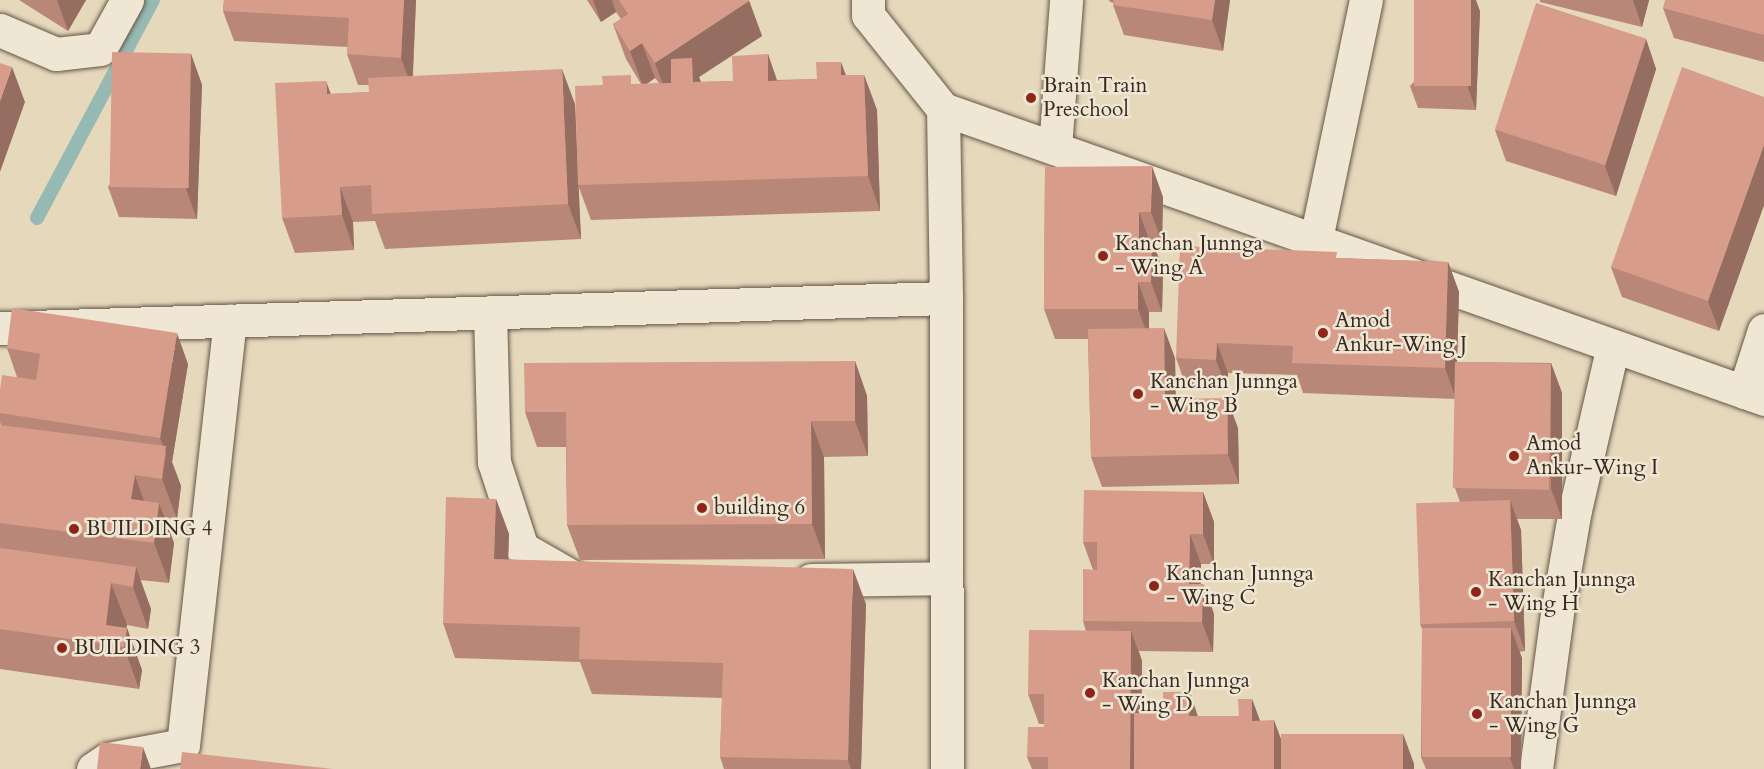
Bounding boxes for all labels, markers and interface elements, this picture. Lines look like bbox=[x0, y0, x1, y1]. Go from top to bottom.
place label: Brain Train Preschool bbox=[1043, 73, 1147, 123]
marker: Brain Train Preschool bbox=[1024, 91, 1038, 105]
place label: Kanchan Junnga - Wing A bbox=[1115, 231, 1263, 281]
marker: Kanchan Junnga - Wing A bbox=[1096, 249, 1110, 263]
place label: Amod Ankur-Wing J bbox=[1335, 308, 1467, 358]
marker: Amod Ankur-Wing J bbox=[1316, 326, 1330, 340]
place label: Kanchan Junnga - Wing B bbox=[1150, 369, 1298, 419]
marker: Kanchan Junnga - Wing B bbox=[1131, 387, 1145, 401]
place label: Amod Ankur-Wing I bbox=[1526, 431, 1658, 481]
marker: Amod Ankur-Wing I bbox=[1507, 449, 1521, 463]
place label: building 6 bbox=[714, 495, 805, 521]
marker: building 6 bbox=[695, 501, 709, 515]
place label: BUILDING 4 bbox=[86, 516, 212, 542]
marker: BUILDING 4 bbox=[67, 522, 81, 536]
place label: Kanchan Junnga - Wing C bbox=[1166, 561, 1314, 611]
place label: Kanchan Junnga - Wing H bbox=[1488, 567, 1636, 617]
marker: Kanchan Junnga - Wing C bbox=[1147, 579, 1161, 593]
marker: Kanchan Junnga - Wing H bbox=[1469, 585, 1483, 599]
place label: BUILDING 3 bbox=[74, 635, 200, 661]
marker: BUILDING 3 bbox=[55, 641, 69, 655]
place label: Kanchan Junnga - Wing D bbox=[1102, 668, 1250, 718]
marker: Kanchan Junnga - Wing D bbox=[1083, 686, 1097, 700]
place label: Kanchan Junnga - Wing G bbox=[1489, 689, 1637, 739]
marker: Kanchan Junnga - Wing G bbox=[1470, 707, 1484, 721]

